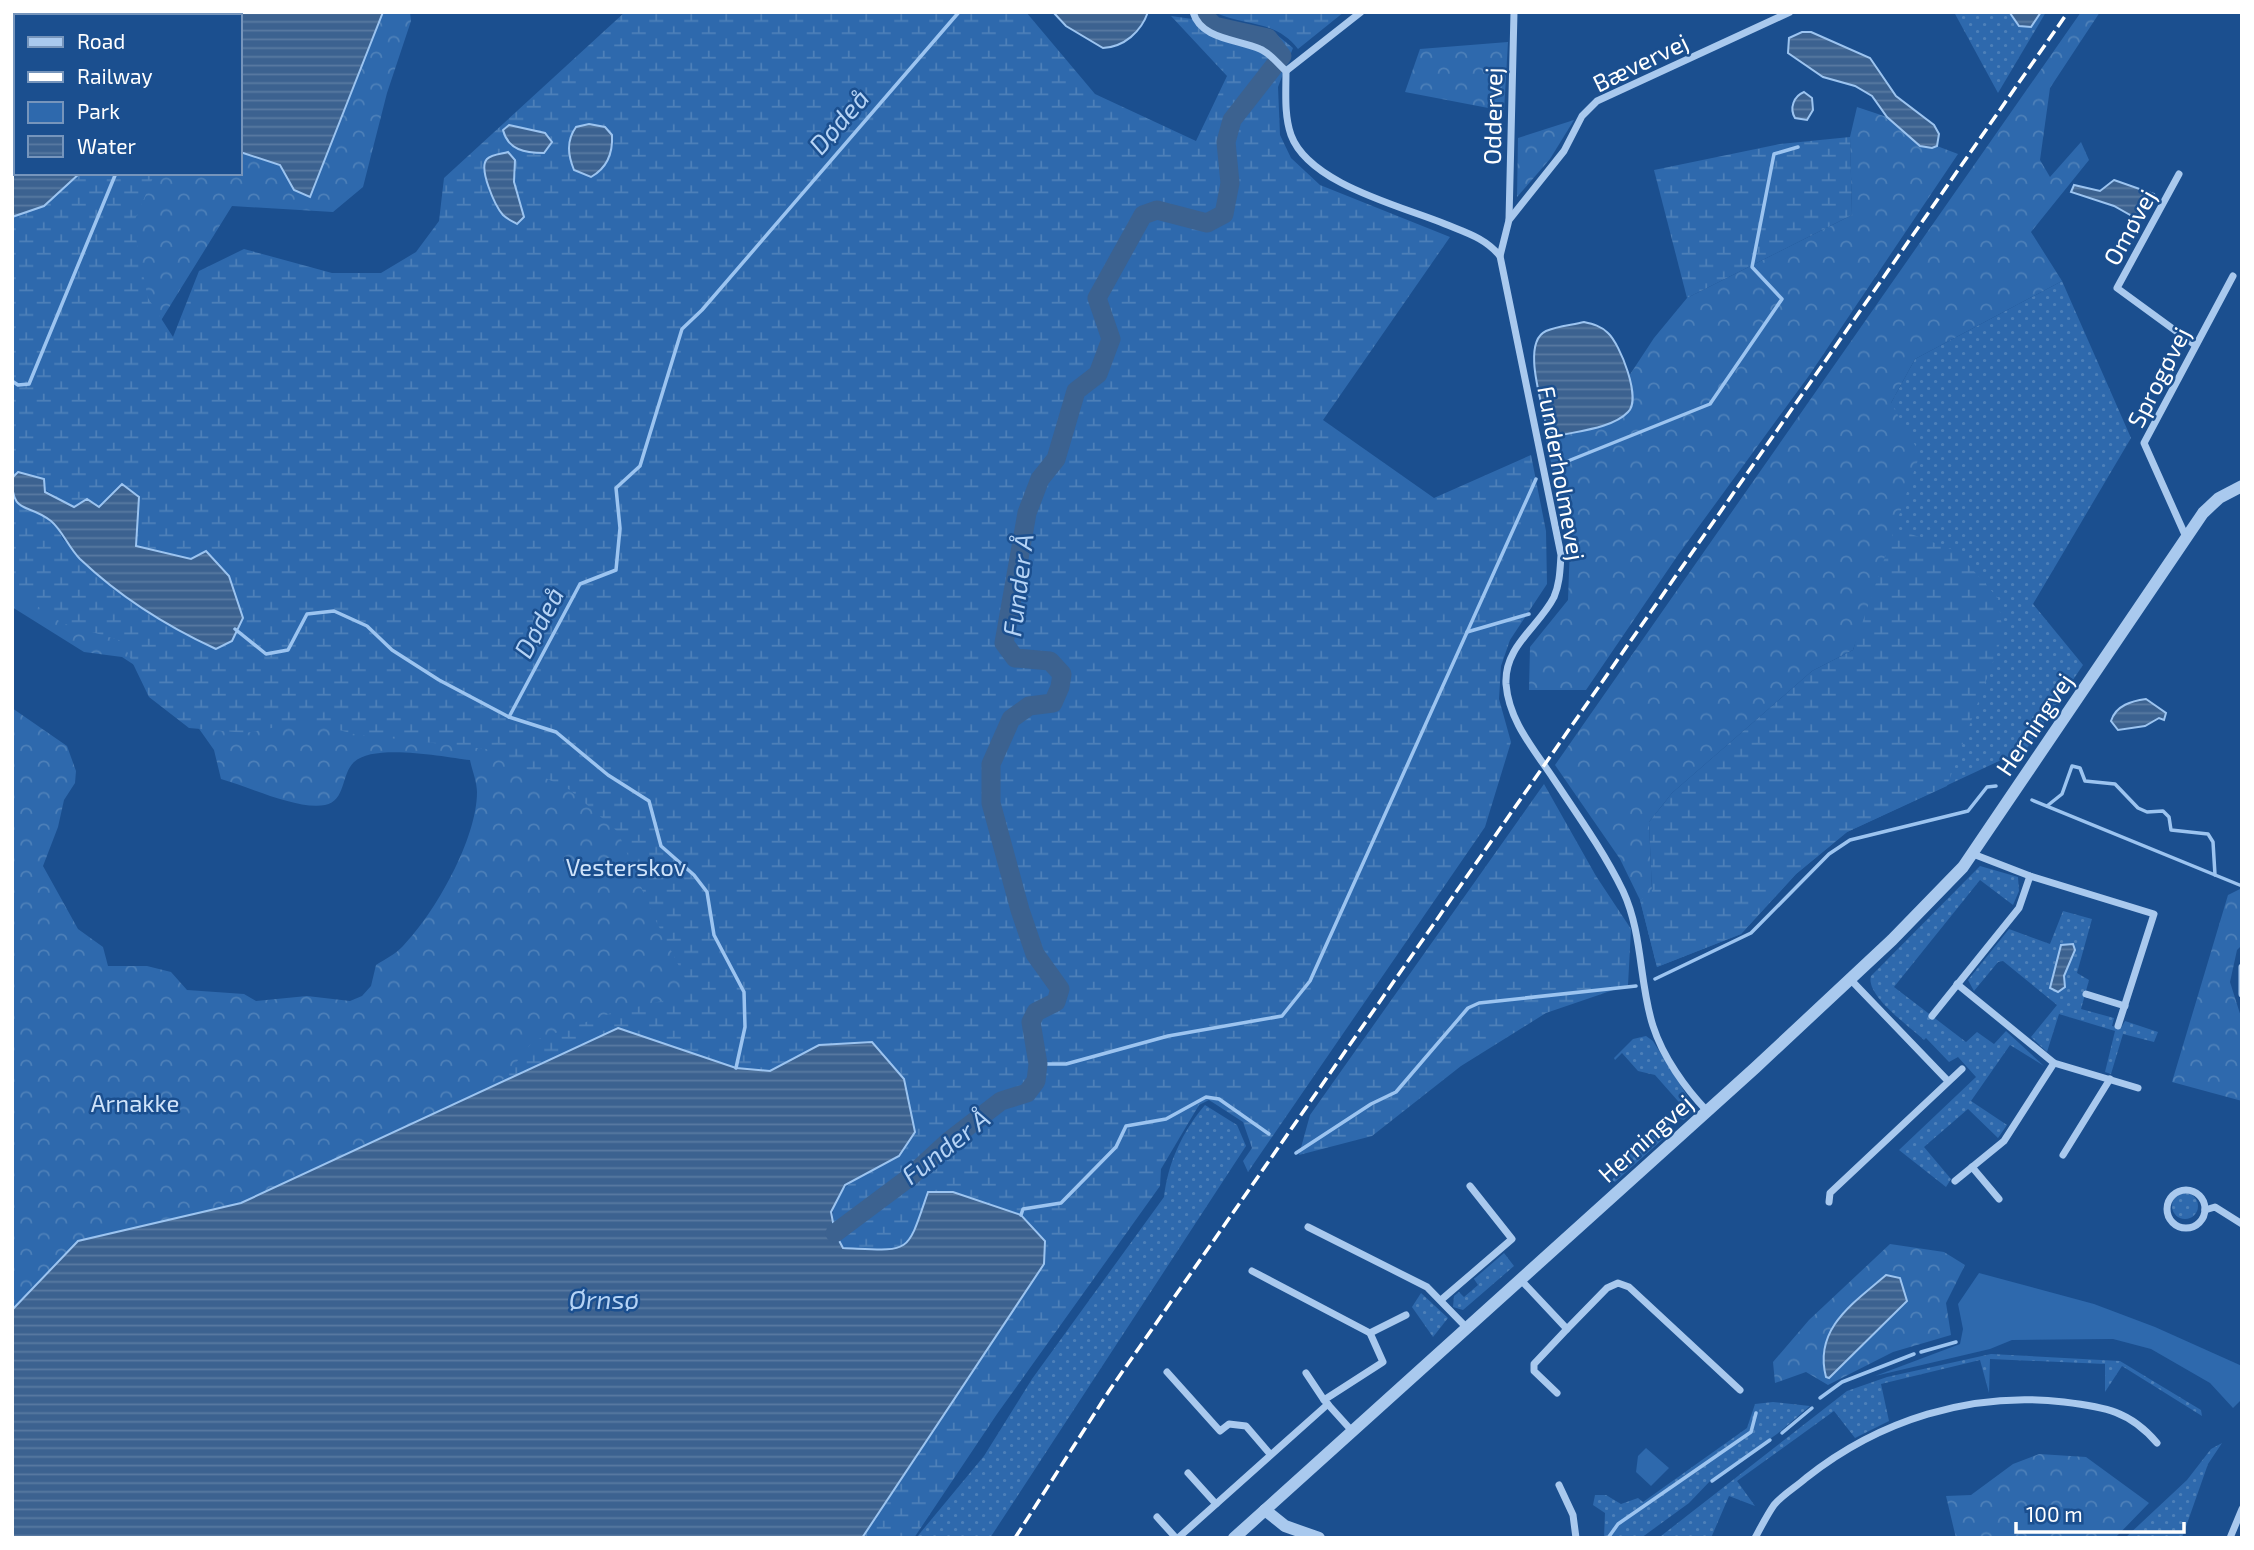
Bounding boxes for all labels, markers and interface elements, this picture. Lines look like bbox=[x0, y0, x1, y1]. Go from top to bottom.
legend bbox=[14, 14, 242, 175]
street label: Bævervej bbox=[1588, 27, 1692, 97]
text: Road bbox=[77, 28, 125, 53]
text: Railway bbox=[77, 63, 153, 88]
street label: Oddervej bbox=[1477, 67, 1507, 165]
water label: Dødeå bbox=[801, 82, 875, 160]
text: Park bbox=[77, 98, 120, 123]
text: Water bbox=[77, 133, 136, 158]
street label: Omøvej bbox=[2096, 184, 2162, 270]
street label: Sprogøvej bbox=[2120, 322, 2196, 432]
street label: Funderholmevej bbox=[1532, 384, 1592, 562]
water label: Funder Å bbox=[995, 532, 1039, 638]
water label: Dødeå bbox=[507, 581, 569, 663]
street label: Herningvej bbox=[1989, 667, 2079, 781]
park label: Vesterskov bbox=[566, 852, 687, 881]
park label: Arnakke bbox=[91, 1088, 179, 1117]
street label: Herningvej bbox=[1592, 1088, 1698, 1188]
water label: Funder Å bbox=[895, 1102, 995, 1190]
water label: Ørnsø bbox=[569, 1283, 639, 1314]
scale bar bbox=[2016, 1490, 2184, 1534]
text: 100 m bbox=[2026, 1501, 2083, 1526]

